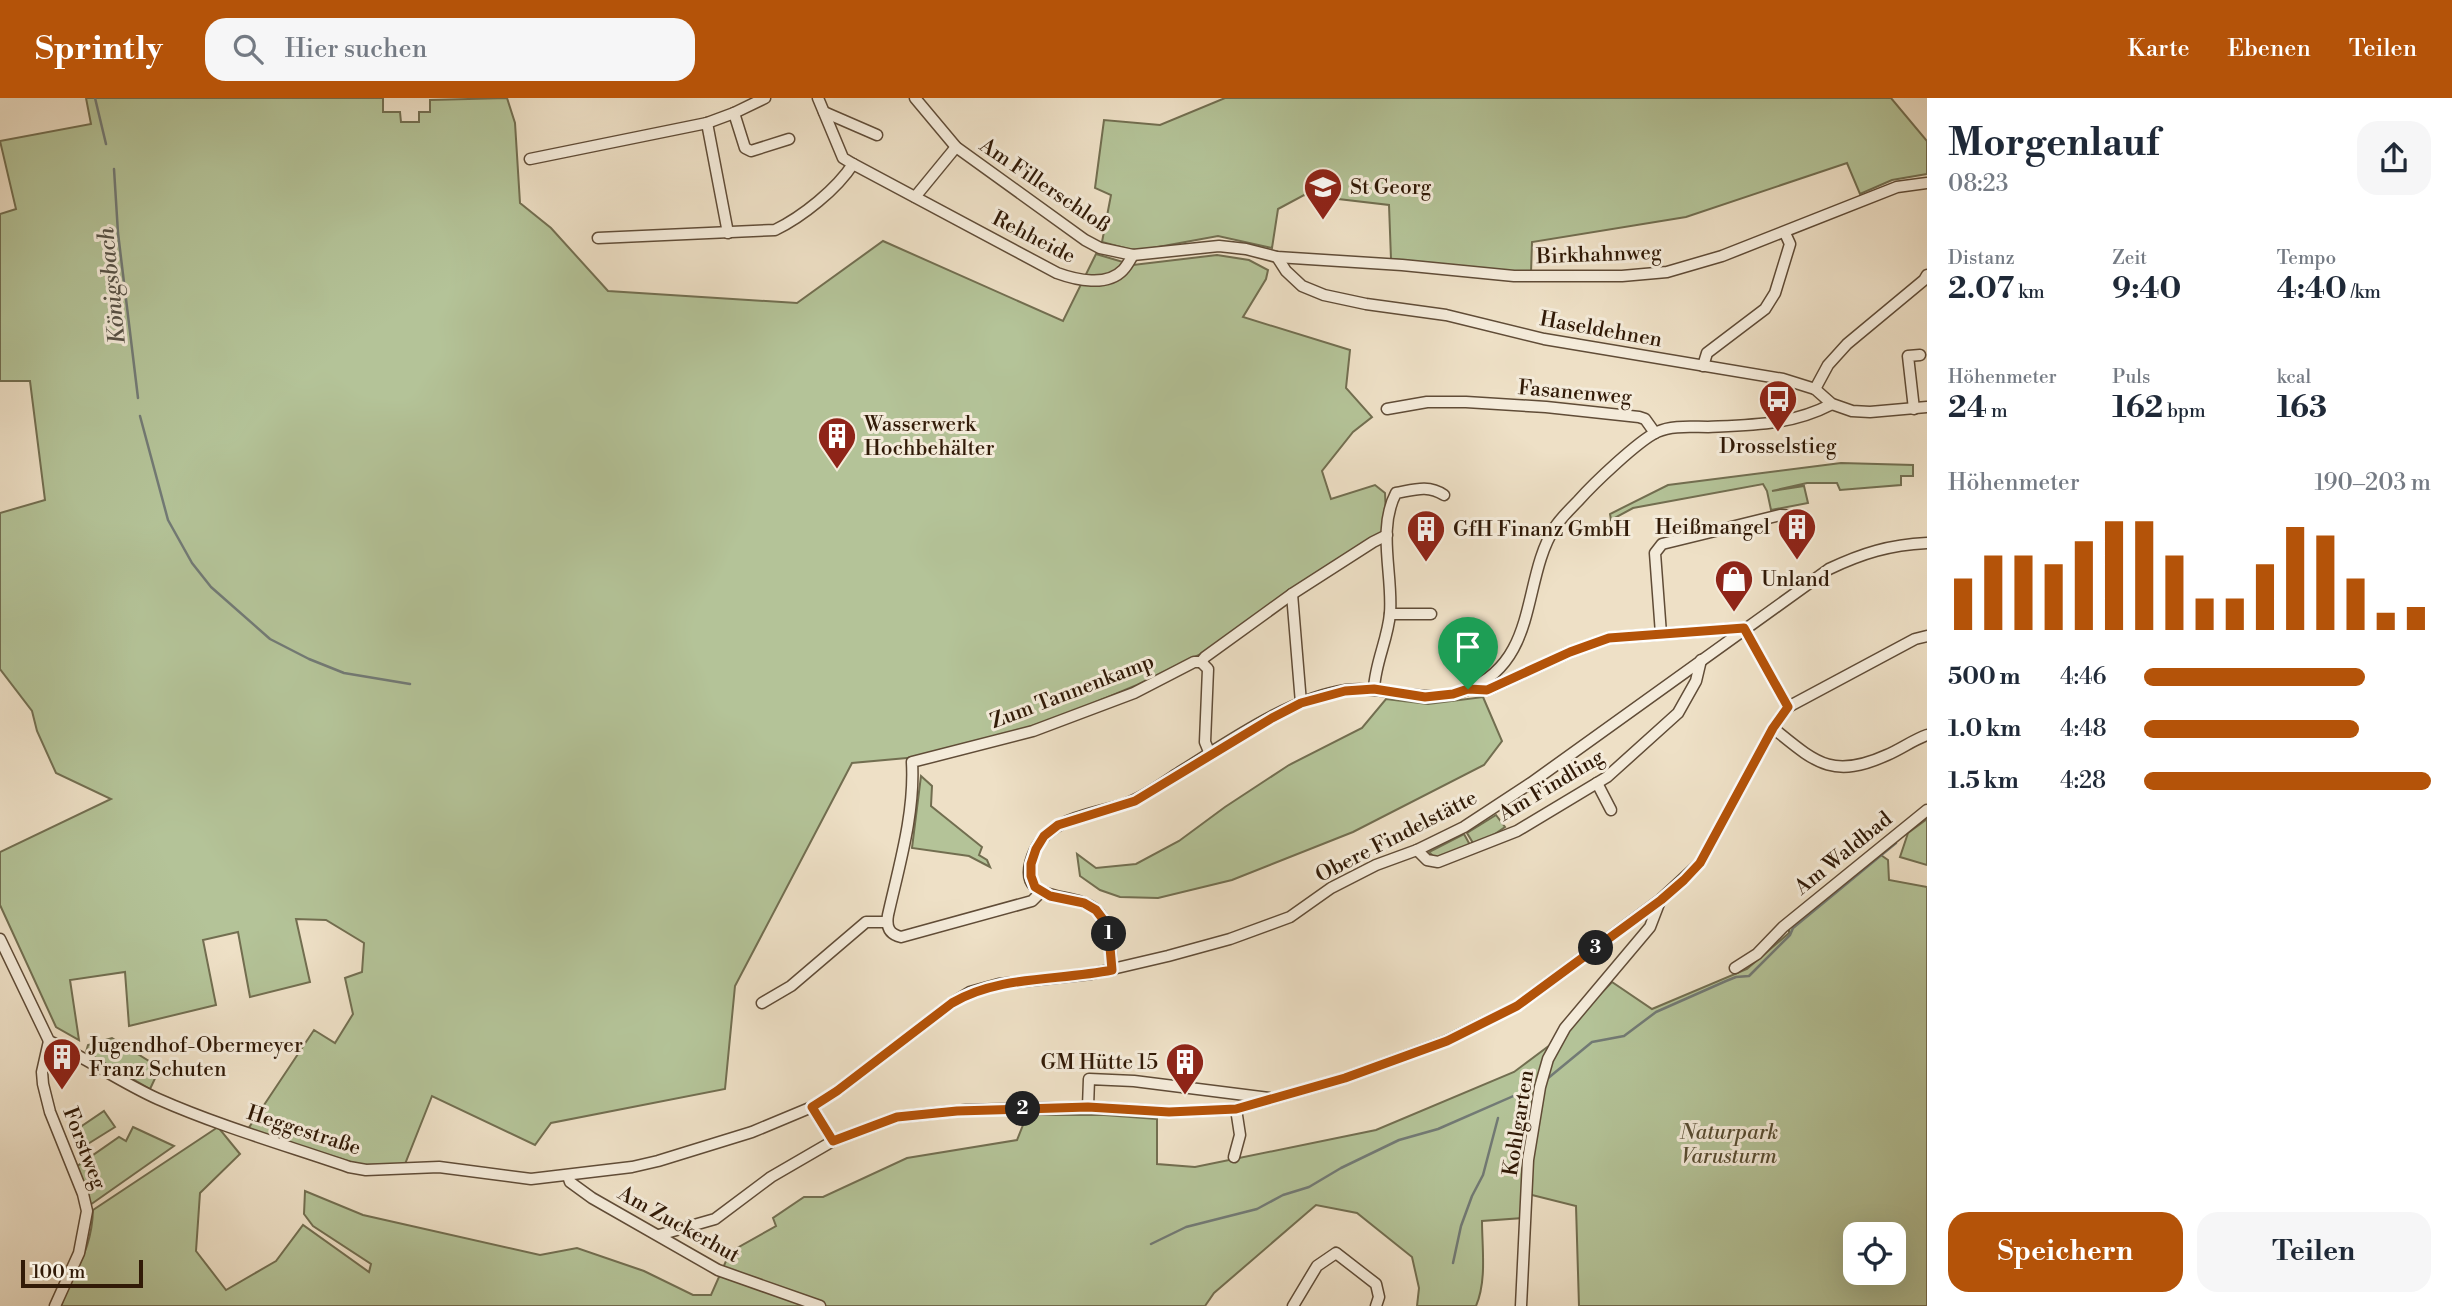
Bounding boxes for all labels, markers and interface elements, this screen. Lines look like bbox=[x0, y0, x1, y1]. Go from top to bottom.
search box bbox=[205, 18, 695, 81]
text: Sprintly bbox=[35, 29, 163, 70]
icon: search bbox=[229, 30, 267, 68]
text: Hier suchen bbox=[285, 33, 427, 65]
text: Karte bbox=[2128, 34, 2190, 64]
text: Ebenen bbox=[2228, 34, 2311, 64]
text: Teilen bbox=[2349, 34, 2417, 64]
text: Morgenlauf bbox=[1948, 120, 2159, 167]
button: share bbox=[2357, 121, 2431, 195]
street label: Am Fillerschloß bbox=[973, 132, 1115, 239]
school or university icon: St Georg bbox=[1302, 166, 1344, 221]
text: 08:23 bbox=[1948, 170, 2008, 198]
place label: St Georg bbox=[1350, 175, 1432, 201]
street label: Rehheide bbox=[988, 206, 1080, 270]
water label: Königsbach bbox=[92, 226, 132, 346]
street label: Birkhahnweg bbox=[1535, 240, 1662, 270]
text: Distanz bbox=[1948, 246, 2015, 270]
text: Zeit bbox=[2112, 246, 2147, 270]
text: Tempo bbox=[2277, 246, 2336, 270]
text: 2.07 bbox=[1948, 270, 2014, 308]
text: 9:40 bbox=[2112, 270, 2181, 308]
text: 4:40 bbox=[2277, 270, 2347, 308]
text: km bbox=[2014, 280, 2045, 304]
text: /km bbox=[2347, 280, 2381, 304]
street label: Haseldehnen bbox=[1537, 306, 1665, 354]
text: Höhenmeter bbox=[1948, 365, 2057, 389]
text: Puls bbox=[2112, 365, 2150, 389]
text: kcal bbox=[2277, 365, 2311, 389]
street label: Fasanenweg bbox=[1517, 375, 1633, 411]
bus stop icon: Drosselstieg bbox=[1757, 378, 1799, 433]
text: 24 bbox=[1948, 389, 1987, 427]
text: 162 bbox=[2112, 389, 2163, 427]
text: 163 bbox=[2277, 389, 2327, 427]
text: m bbox=[1987, 399, 2008, 423]
text: bpm bbox=[2163, 399, 2206, 423]
place label: Wasserwerk Hochbehälter bbox=[863, 412, 994, 462]
building icon: Wasserwerk Hochbehälter bbox=[816, 415, 858, 470]
place label: Drosselstieg bbox=[1719, 434, 1837, 460]
text: Höhenmeter bbox=[1948, 469, 2080, 497]
text: 190–203 m bbox=[2314, 469, 2431, 497]
building icon: Heißmangel bbox=[1776, 506, 1818, 561]
building icon: GfH Finanz GmbH bbox=[1405, 508, 1447, 563]
place label: Heißmangel bbox=[1655, 515, 1770, 541]
place label: GfH Finanz GmbH bbox=[1453, 517, 1631, 543]
shop icon: Unland bbox=[1713, 558, 1755, 613]
place label: Unland bbox=[1761, 567, 1830, 593]
pin bbox=[1438, 617, 1498, 689]
icon: arrive bbox=[1449, 628, 1487, 666]
street label: Zum Tannenkamp bbox=[987, 649, 1158, 735]
text: 500 m bbox=[1948, 663, 2020, 691]
text: 4:46 bbox=[2060, 663, 2107, 691]
text: 1.0 km bbox=[1948, 715, 2021, 743]
text: 4:48 bbox=[2060, 715, 2107, 743]
street label: Am Findling bbox=[1493, 744, 1609, 828]
text: 1.5 km bbox=[1948, 767, 2019, 795]
text: 4:28 bbox=[2060, 767, 2106, 795]
street label: Obere Findelstätte bbox=[1311, 785, 1482, 889]
street label: Am Waldbad bbox=[1789, 806, 1898, 902]
pin: 1 bbox=[1092, 916, 1126, 952]
text: 1 bbox=[1104, 921, 1113, 945]
pin: 3 bbox=[1578, 930, 1614, 966]
text: 3 bbox=[1590, 935, 1601, 959]
place label: Jugendhof-Obermeyer Franz Schuten bbox=[88, 1033, 303, 1083]
building icon: Jugendhof-Obermeyer Franz Schuten bbox=[41, 1036, 83, 1091]
building icon: GM Hütte 15 bbox=[1164, 1041, 1206, 1096]
place label: GM Hütte 15 bbox=[1041, 1050, 1158, 1076]
street label: Kohlgarten bbox=[1498, 1068, 1540, 1178]
pin: 2 bbox=[1006, 1091, 1040, 1126]
text: 2 bbox=[1017, 1096, 1028, 1120]
street label: Heggestraße bbox=[243, 1100, 364, 1162]
street label: Forstweg bbox=[57, 1104, 112, 1193]
park label: Naturpark Varusturm bbox=[1679, 1120, 1778, 1170]
street label: Am Zuckerhut bbox=[612, 1180, 745, 1269]
button: Speichern bbox=[1948, 1212, 2183, 1292]
button: Teilen bbox=[2197, 1212, 2431, 1292]
map controls bbox=[1843, 1222, 1906, 1285]
button: locate bbox=[1843, 1222, 1906, 1285]
scale bar bbox=[21, 1257, 144, 1289]
text: 100 m bbox=[32, 1260, 85, 1284]

